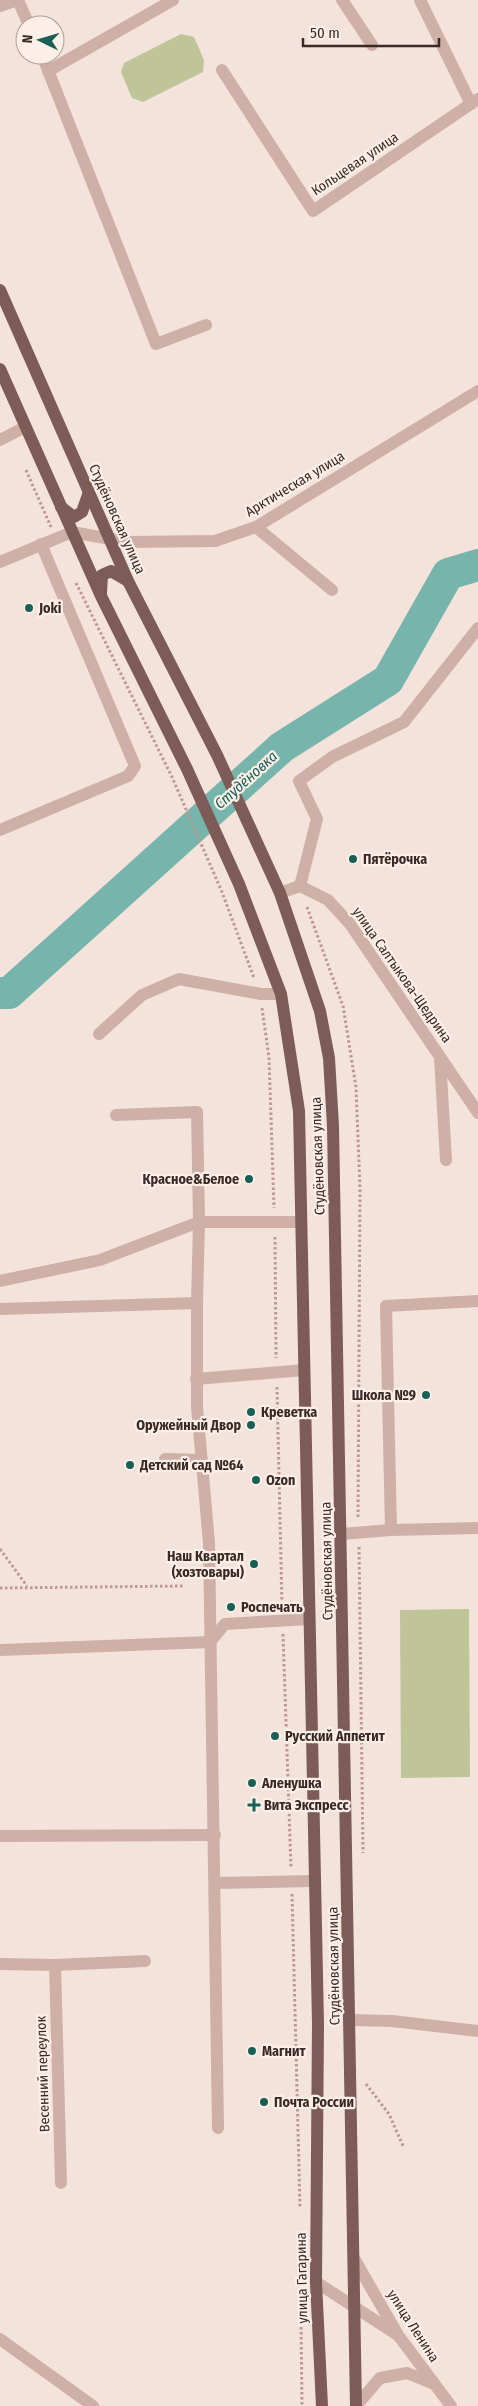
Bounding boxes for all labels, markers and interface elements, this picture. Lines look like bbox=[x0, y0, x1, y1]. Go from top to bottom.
north arrow bbox=[15, 15, 65, 65]
scale bar bbox=[303, 15, 439, 47]
text: 50 m bbox=[310, 24, 340, 42]
text: N bbox=[19, 34, 36, 44]
street label: Кольцевая улица bbox=[308, 129, 402, 199]
street label: Арктическая улица bbox=[242, 448, 348, 520]
street label: Студёновская улица bbox=[85, 461, 149, 577]
place label: Joki bbox=[38, 600, 62, 617]
marker: Joki bbox=[23, 602, 35, 614]
water label: Студёновка bbox=[211, 747, 281, 813]
place label: Пятёрочка bbox=[363, 851, 427, 868]
marker: Пятёрочка bbox=[347, 853, 359, 865]
street label: улица Салтыкова-Щедрина bbox=[349, 904, 455, 1046]
street label: Студёновская улица bbox=[307, 1096, 329, 1215]
place label: Красное&Белое bbox=[142, 1171, 239, 1188]
marker: Красное&Белое bbox=[243, 1173, 255, 1185]
place label: Школа №9 bbox=[352, 1387, 416, 1404]
marker: Школа №9 bbox=[420, 1389, 432, 1401]
place label: Креветка bbox=[261, 1404, 317, 1421]
marker: Креветка bbox=[245, 1406, 257, 1418]
place label: Оружейный Двор bbox=[136, 1417, 241, 1434]
marker: Оружейный Двор bbox=[245, 1419, 257, 1431]
place label: Детский сад №64 bbox=[139, 1457, 243, 1474]
marker: Детский сад №64 bbox=[124, 1459, 136, 1471]
place label: Ozon bbox=[266, 1472, 295, 1489]
marker: Ozon bbox=[250, 1474, 262, 1486]
street label: Студёновская улица bbox=[317, 1502, 337, 1620]
place label: Наш Квартал (хозтовары) bbox=[167, 1548, 244, 1581]
marker: Наш Квартал (хозтовары) bbox=[248, 1558, 260, 1570]
place label: Роспечать bbox=[241, 1599, 303, 1616]
marker: Роспечать bbox=[225, 1601, 237, 1613]
place label: Русский Аппетит bbox=[285, 1728, 386, 1745]
marker: Русский Аппетит bbox=[269, 1730, 281, 1742]
place label: Аленушка bbox=[261, 1775, 322, 1792]
marker: Аленушка bbox=[246, 1777, 258, 1789]
place label: Вита Экспресс bbox=[264, 1797, 349, 1814]
marker: Вита Экспресс bbox=[248, 1799, 260, 1811]
street label: Студёновская улица bbox=[324, 1907, 344, 2025]
street label: Весенний переулок bbox=[32, 2015, 54, 2132]
place label: Магнит bbox=[262, 2043, 306, 2060]
marker: Магнит bbox=[246, 2045, 258, 2057]
place label: Почта России bbox=[274, 2094, 354, 2111]
marker: Почта России bbox=[258, 2096, 270, 2108]
street label: улица Гагарина bbox=[293, 2232, 311, 2324]
street label: улица Ленина bbox=[383, 2287, 443, 2365]

